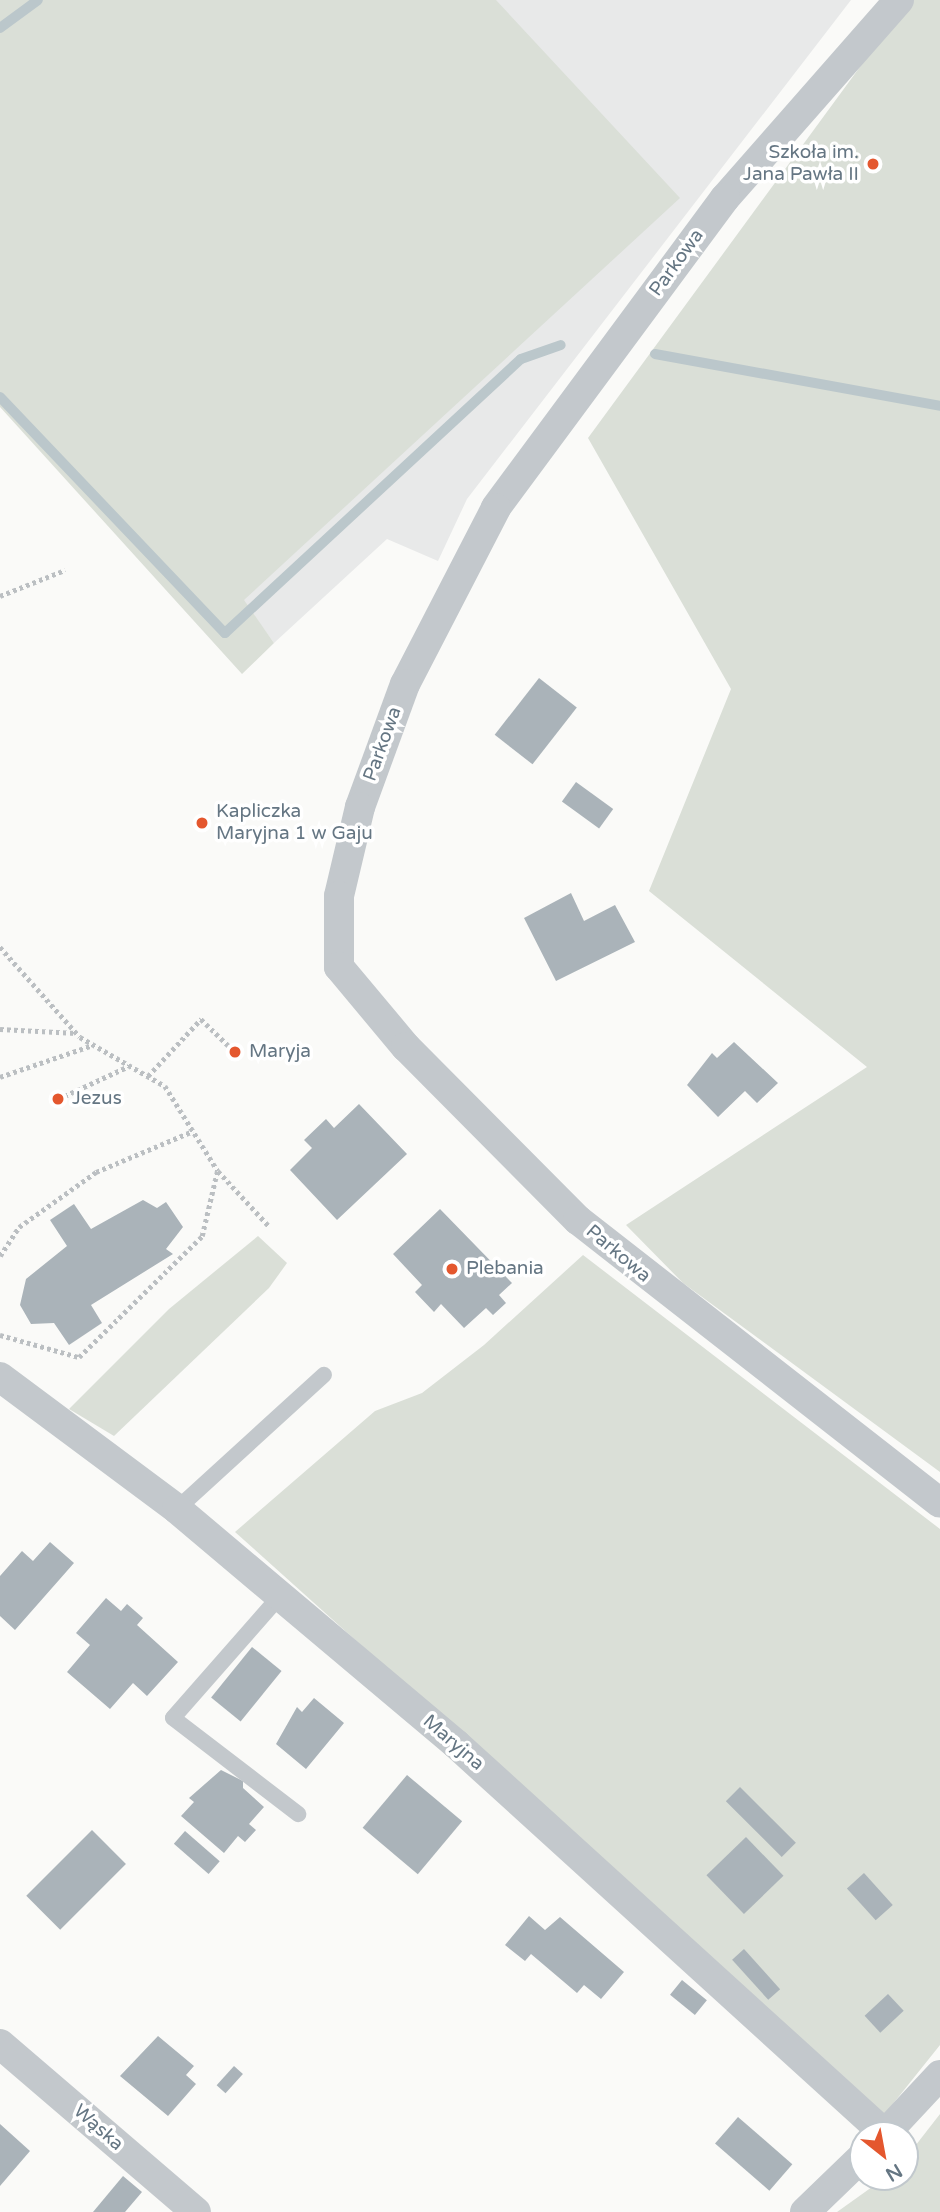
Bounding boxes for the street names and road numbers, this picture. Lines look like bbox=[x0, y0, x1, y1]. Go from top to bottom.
street label: Parkowa bbox=[645, 225, 709, 301]
street label: Parkowa bbox=[359, 704, 407, 784]
street label: Parkowa bbox=[581, 1220, 655, 1288]
street label: Maryjna bbox=[418, 1710, 488, 1776]
street label: Wąska bbox=[68, 2100, 128, 2156]

